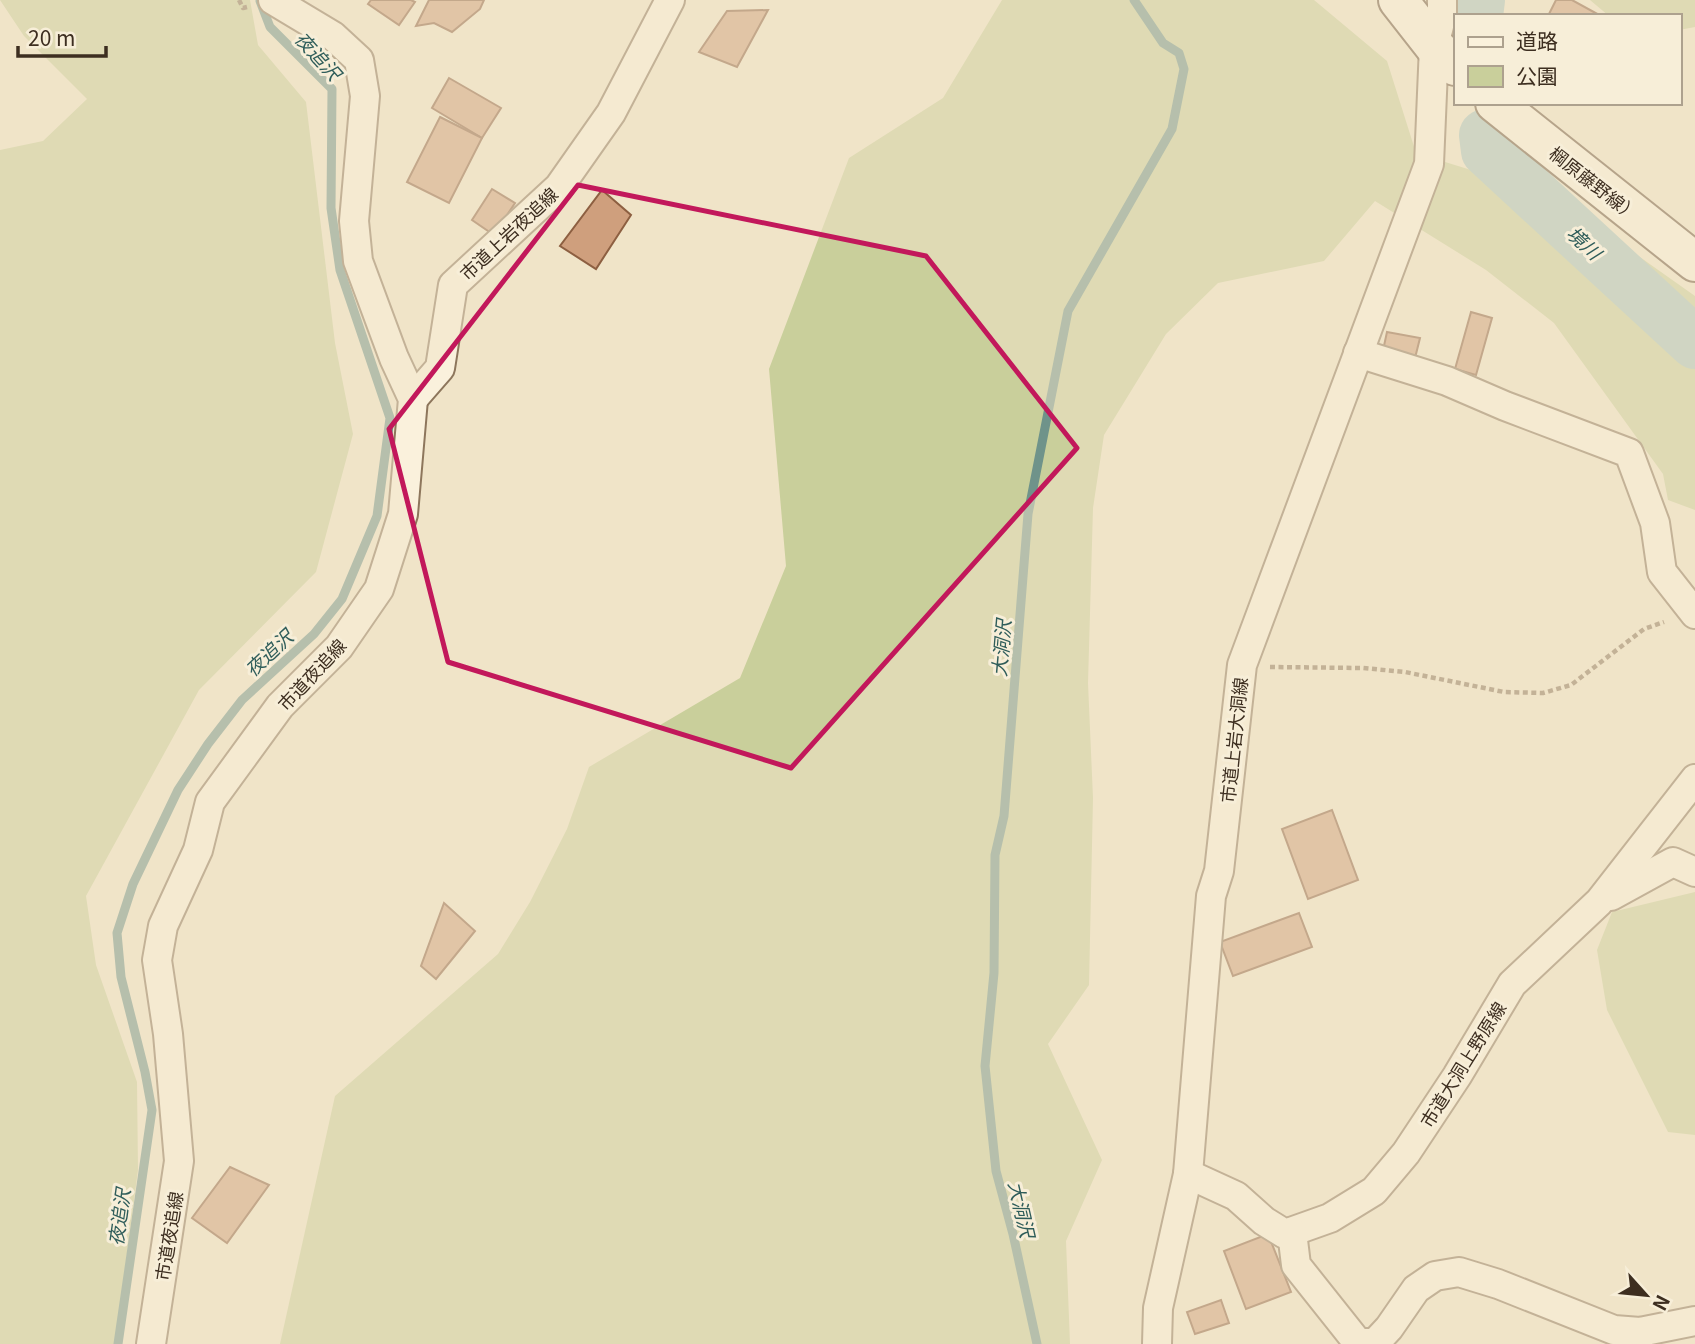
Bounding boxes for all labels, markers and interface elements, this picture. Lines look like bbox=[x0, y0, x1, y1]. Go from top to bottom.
scale bar bbox=[18, 14, 105, 58]
legend bbox=[1454, 14, 1681, 105]
text: 20 m bbox=[28, 22, 75, 52]
water label: 夜追沢 bbox=[290, 25, 350, 87]
text: 道路 bbox=[1516, 25, 1558, 55]
text: 公園 bbox=[1516, 60, 1558, 90]
street label: 棡原藤野線） bbox=[1544, 140, 1646, 226]
street label: 市道上岩夜追線 bbox=[453, 181, 563, 285]
water label: 境川 bbox=[1562, 219, 1610, 266]
water label: 大洞沢 bbox=[984, 615, 1016, 678]
water label: 夜追沢 bbox=[238, 621, 300, 681]
street label: 市道夜追線 bbox=[271, 632, 351, 716]
street label: 市道上岩大洞線 bbox=[1213, 676, 1253, 804]
street label: 市道大洞上野原線 bbox=[1413, 996, 1511, 1132]
water label: 大洞沢 bbox=[1003, 1178, 1043, 1243]
water label: 夜追沢 bbox=[101, 1184, 136, 1247]
street label: 市道夜追線 bbox=[148, 1190, 188, 1282]
north arrow bbox=[1611, 1260, 1681, 1330]
text: N bbox=[1647, 1291, 1678, 1316]

